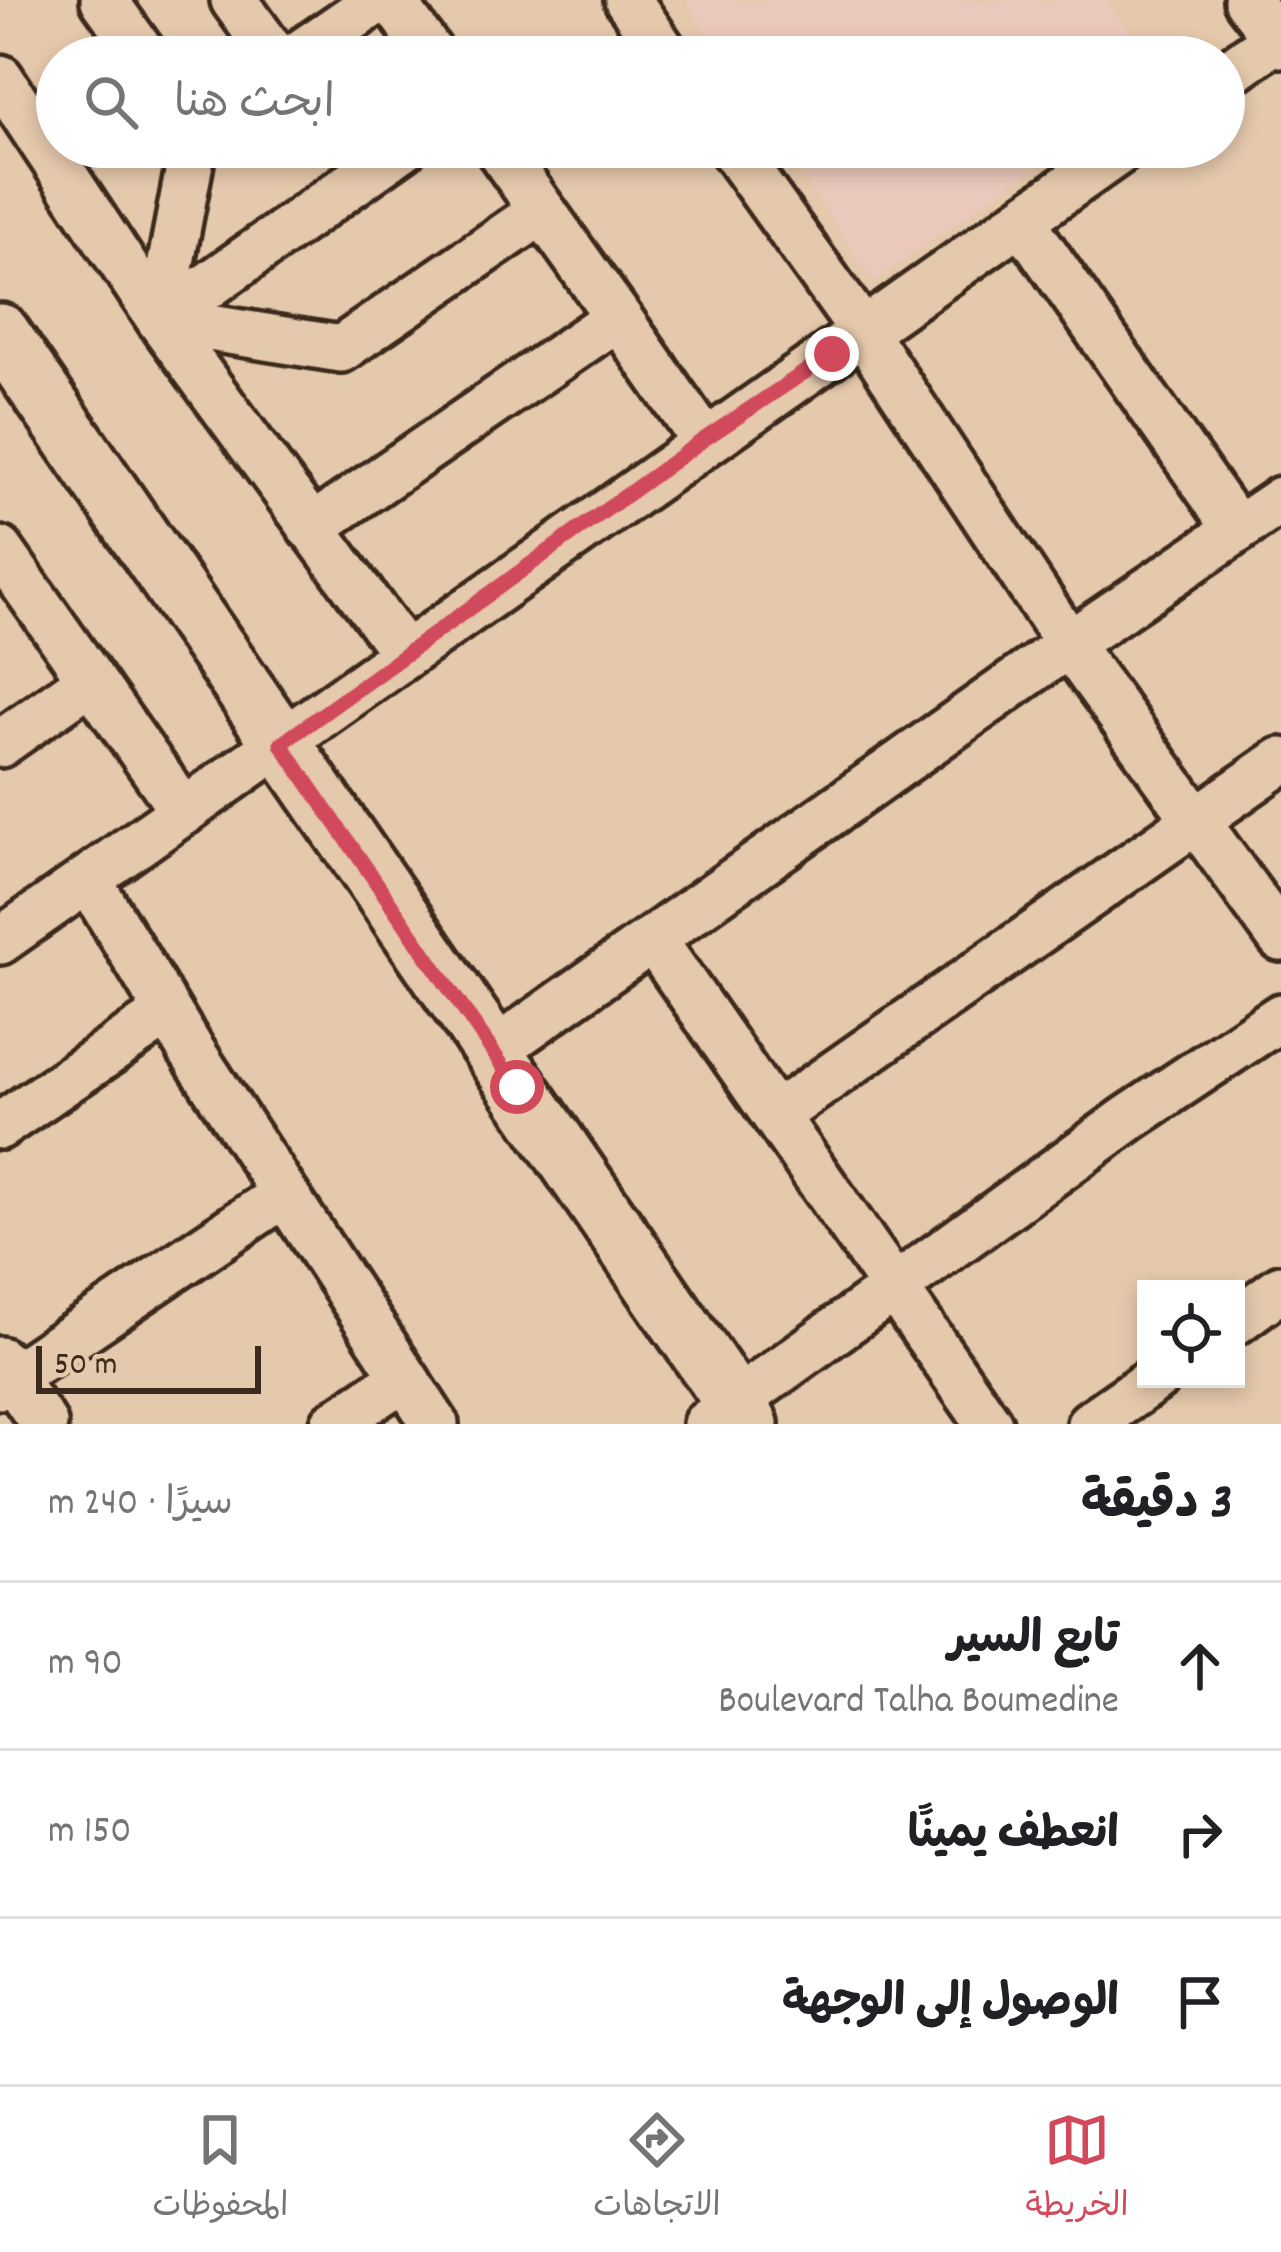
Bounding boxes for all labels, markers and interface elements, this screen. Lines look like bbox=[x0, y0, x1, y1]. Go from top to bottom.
search box bbox=[36, 36, 1245, 168]
icon: search bbox=[78, 69, 144, 135]
text: ابحث هنا bbox=[174, 74, 335, 138]
route end bbox=[805, 327, 859, 381]
route start bbox=[490, 1060, 544, 1114]
map controls bbox=[1137, 1280, 1245, 1388]
button: locate bbox=[1137, 1280, 1245, 1388]
scale bar bbox=[36, 1340, 261, 1393]
text: 50 m bbox=[54, 1343, 118, 1390]
text: 3 دقيقة bbox=[1081, 1470, 1233, 1542]
text: سيرًا · 240 m bbox=[48, 1478, 233, 1533]
text: تابع السير bbox=[948, 1610, 1119, 1674]
icon: ahead bbox=[1167, 1633, 1233, 1699]
text: 90 m bbox=[48, 1638, 123, 1693]
text: Boulevard Talha Boumedine bbox=[718, 1676, 1119, 1731]
icon: right bbox=[1167, 1801, 1233, 1867]
text: انعطف يمينًا bbox=[908, 1805, 1119, 1869]
text: 150 m bbox=[48, 1806, 132, 1861]
icon: arrive bbox=[1167, 1969, 1233, 2035]
text: الوصول إلى الوجهة bbox=[782, 1973, 1119, 2037]
tab: المحفوظات bbox=[152, 2107, 288, 2233]
tab: الاتجاهات bbox=[593, 2107, 721, 2233]
tab: الخريطة bbox=[1026, 2107, 1129, 2233]

